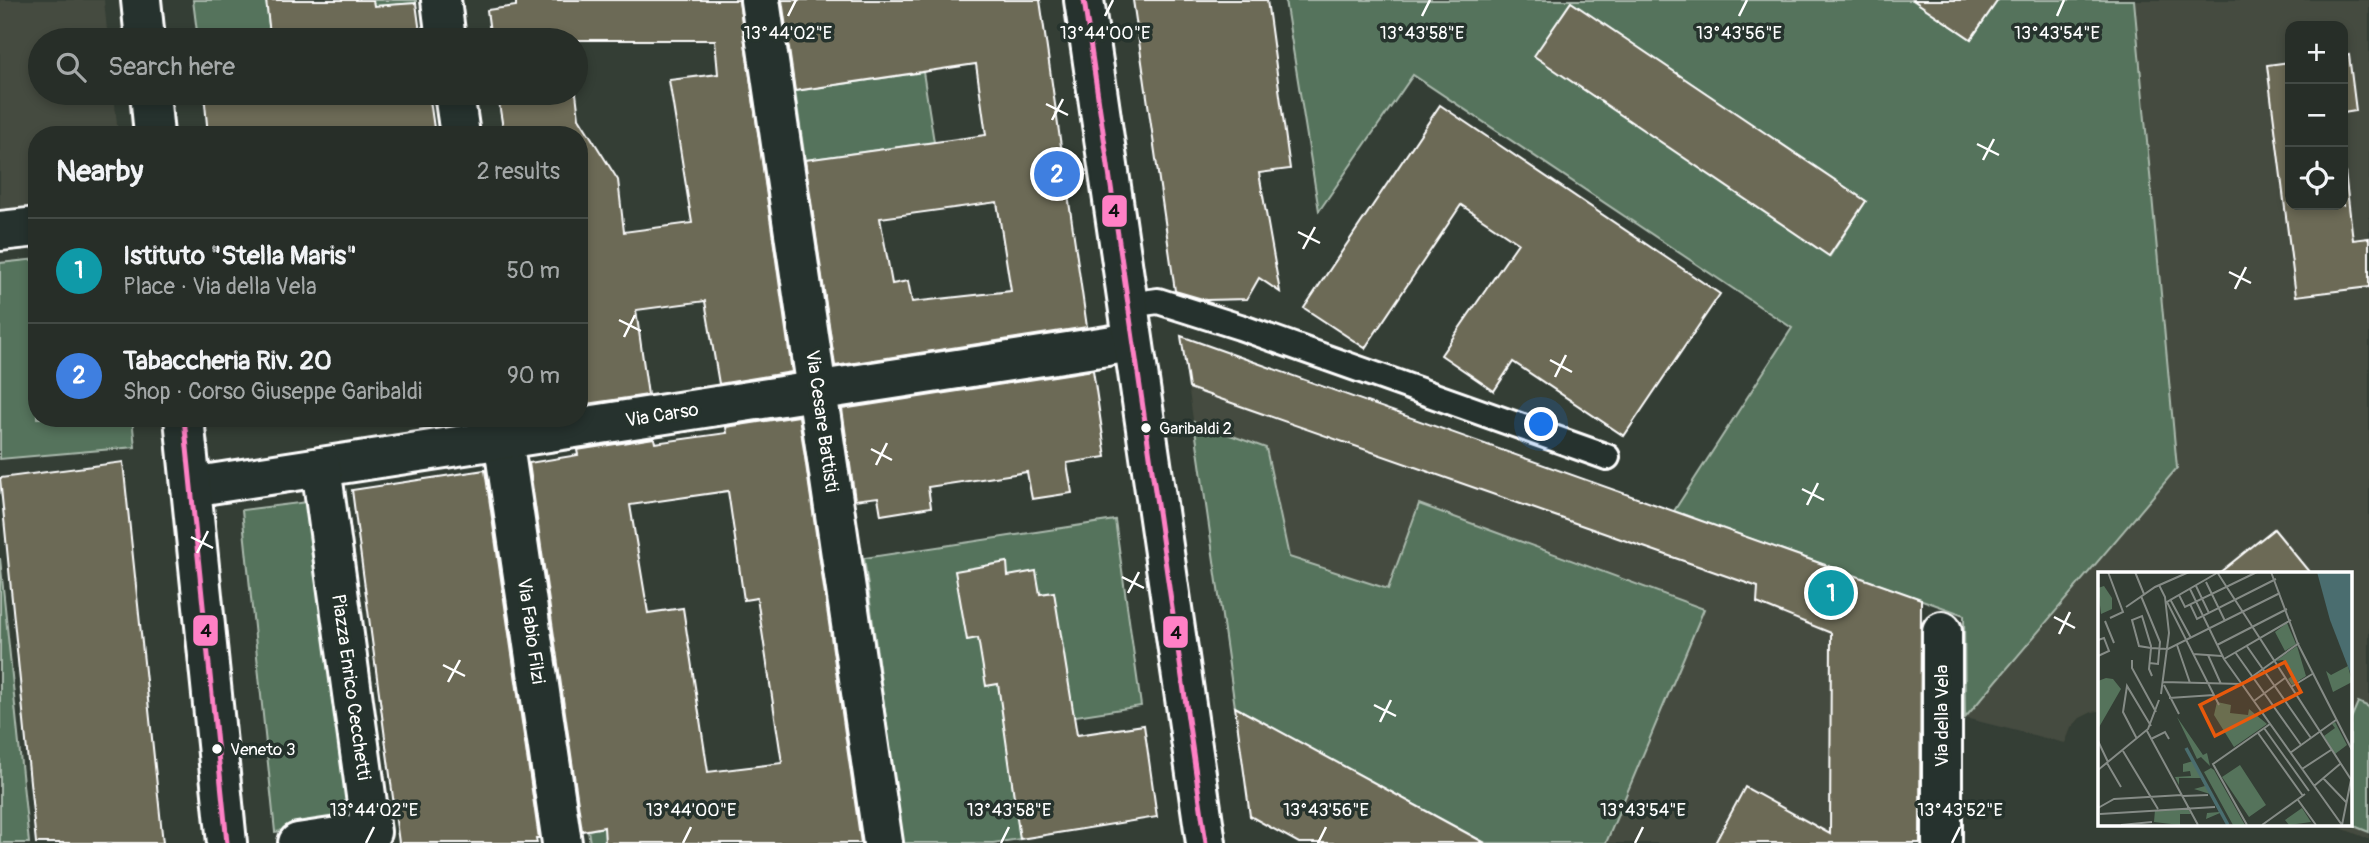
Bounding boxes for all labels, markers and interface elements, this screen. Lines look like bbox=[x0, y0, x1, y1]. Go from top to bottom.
map controls bbox=[2285, 21, 2348, 210]
button: + bbox=[2285, 21, 2348, 84]
text: 13°44'02"E bbox=[744, 22, 832, 45]
text: 13°44'00"E bbox=[1060, 22, 1150, 45]
text: 13°43'58"E bbox=[1380, 22, 1464, 45]
text: 13°43'56"E bbox=[1696, 22, 1782, 45]
text: 13°43'54"E bbox=[2014, 22, 2100, 45]
search box bbox=[28, 28, 588, 105]
icon: search bbox=[52, 48, 90, 86]
text: Search here bbox=[108, 51, 235, 83]
button: − bbox=[2285, 84, 2348, 147]
button: locate bbox=[2285, 147, 2348, 210]
pin: 2 bbox=[1034, 148, 1080, 200]
text: Nearby bbox=[56, 153, 143, 190]
text: 2 results bbox=[477, 157, 560, 186]
line badge: 4 bbox=[1101, 194, 1128, 228]
text: 4 bbox=[1108, 199, 1120, 223]
text: Istituto "Stella Maris" bbox=[123, 240, 357, 272]
text: 1 bbox=[75, 256, 84, 285]
text: 50 m bbox=[506, 256, 560, 285]
text: Place · Via della Vela bbox=[123, 272, 317, 301]
text: Tabaccheria Riv. 20 bbox=[123, 345, 332, 377]
street label: Via Cesare Battisti bbox=[800, 348, 844, 494]
text: 2 bbox=[73, 361, 85, 390]
text: 90 m bbox=[507, 361, 560, 390]
text: Shop · Corso Giuseppe Garibaldi bbox=[123, 377, 422, 406]
street label: Via Carso bbox=[624, 397, 700, 433]
your location bbox=[1524, 407, 1558, 441]
place label: Garibaldi 2 bbox=[1159, 418, 1232, 439]
marker: Garibaldi 2 bbox=[1139, 421, 1153, 435]
pin: 1 bbox=[1808, 567, 1854, 619]
inset map bbox=[2098, 572, 2352, 826]
street label: Via Fabio Filzi bbox=[512, 577, 550, 685]
street label: Piazza Enrico Cecchetti bbox=[326, 592, 376, 782]
line badge: 4 bbox=[192, 614, 219, 647]
line badge: 4 bbox=[1162, 615, 1189, 649]
text: 4 bbox=[200, 619, 212, 643]
text: 4 bbox=[1170, 621, 1182, 645]
street label: Via della Vela bbox=[1930, 664, 1954, 767]
place label: Veneto 3 bbox=[230, 739, 295, 760]
marker: Veneto 3 bbox=[210, 742, 224, 756]
text: 13°44'02"E bbox=[330, 799, 418, 822]
text: 13°44'00"E bbox=[646, 799, 736, 822]
text: 13°43'58"E bbox=[967, 799, 1051, 822]
text: 13°43'56"E bbox=[1283, 799, 1369, 822]
text: 13°43'54"E bbox=[1600, 799, 1686, 822]
text: 13°43'52"E bbox=[1917, 799, 2003, 822]

